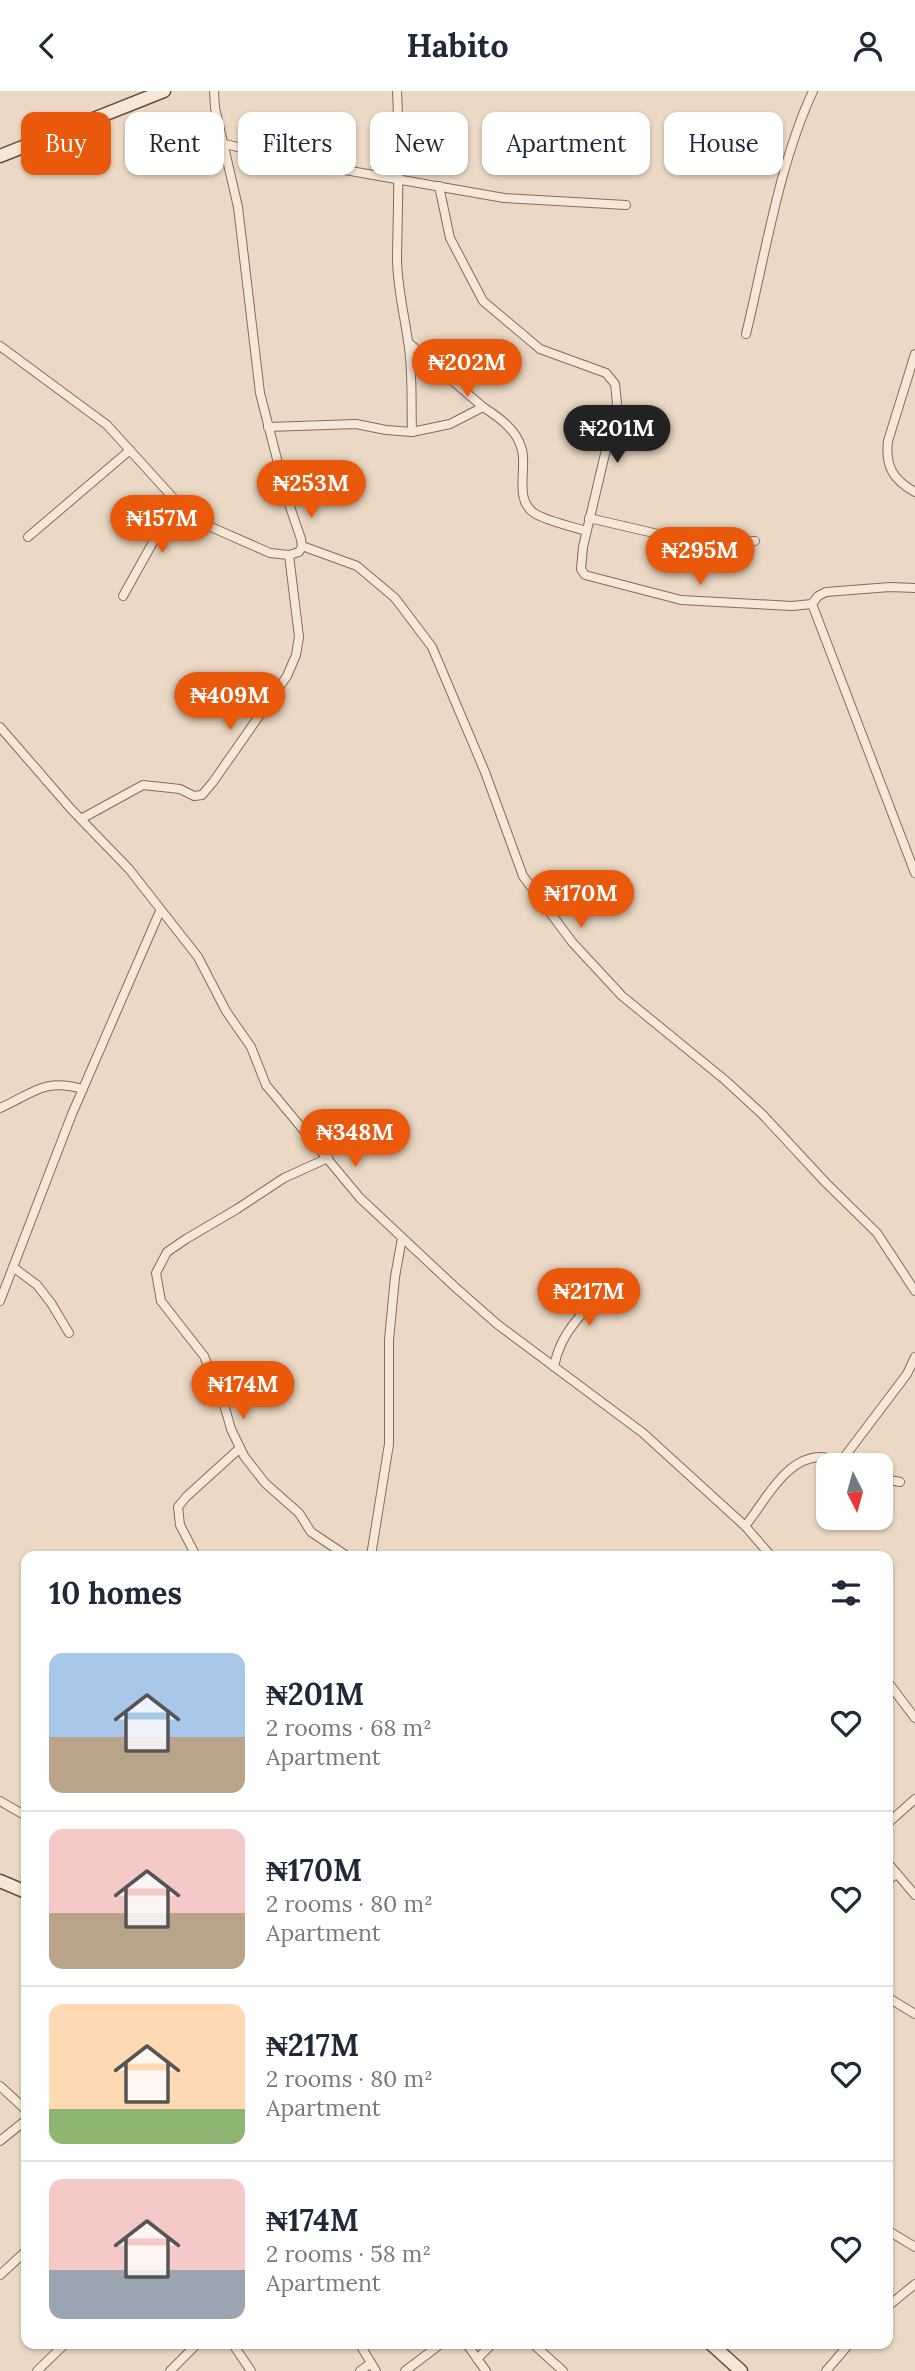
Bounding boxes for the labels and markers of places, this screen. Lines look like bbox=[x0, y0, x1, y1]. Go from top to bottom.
pin: ₦202M bbox=[418, 339, 516, 399]
pin: ₦201M bbox=[568, 405, 666, 465]
pin: ₦253M bbox=[262, 461, 360, 520]
pin: ₦157M bbox=[113, 496, 211, 555]
pin: ₦295M bbox=[651, 527, 749, 587]
pin: ₦409M bbox=[181, 673, 279, 732]
pin: ₦170M bbox=[532, 871, 630, 930]
pin: ₦348M bbox=[306, 1109, 404, 1169]
pin: ₦217M bbox=[540, 1269, 638, 1328]
pin: ₦174M bbox=[194, 1361, 292, 1421]

